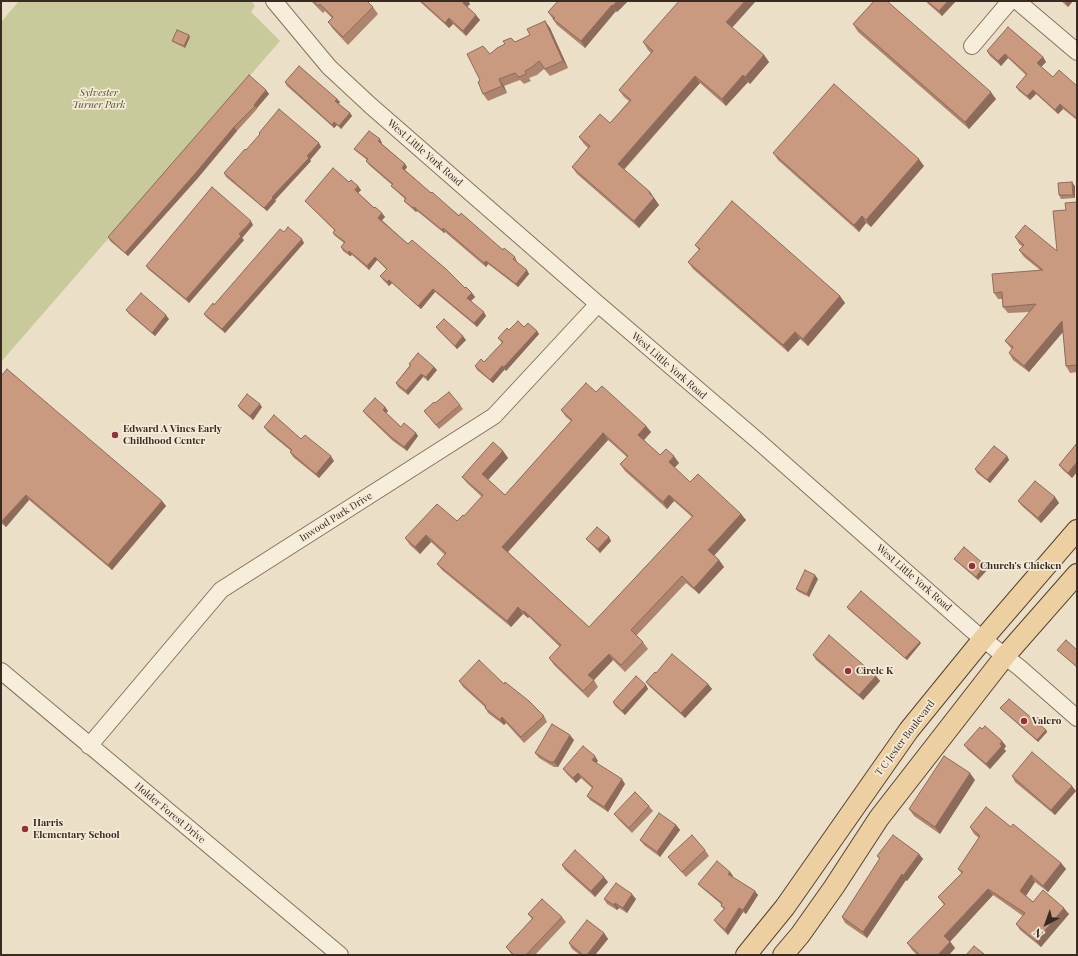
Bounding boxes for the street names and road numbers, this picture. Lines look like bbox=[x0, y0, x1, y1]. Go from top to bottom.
street label: West Little York Road bbox=[385, 117, 465, 189]
street label: West Little York Road bbox=[629, 330, 709, 402]
street label: Inwood Park Drive bbox=[297, 490, 375, 544]
street label: West Little York Road bbox=[874, 542, 954, 614]
street label: T C Jester Boulevard bbox=[873, 698, 937, 778]
street label: Holder Forest Drive bbox=[132, 780, 208, 846]

